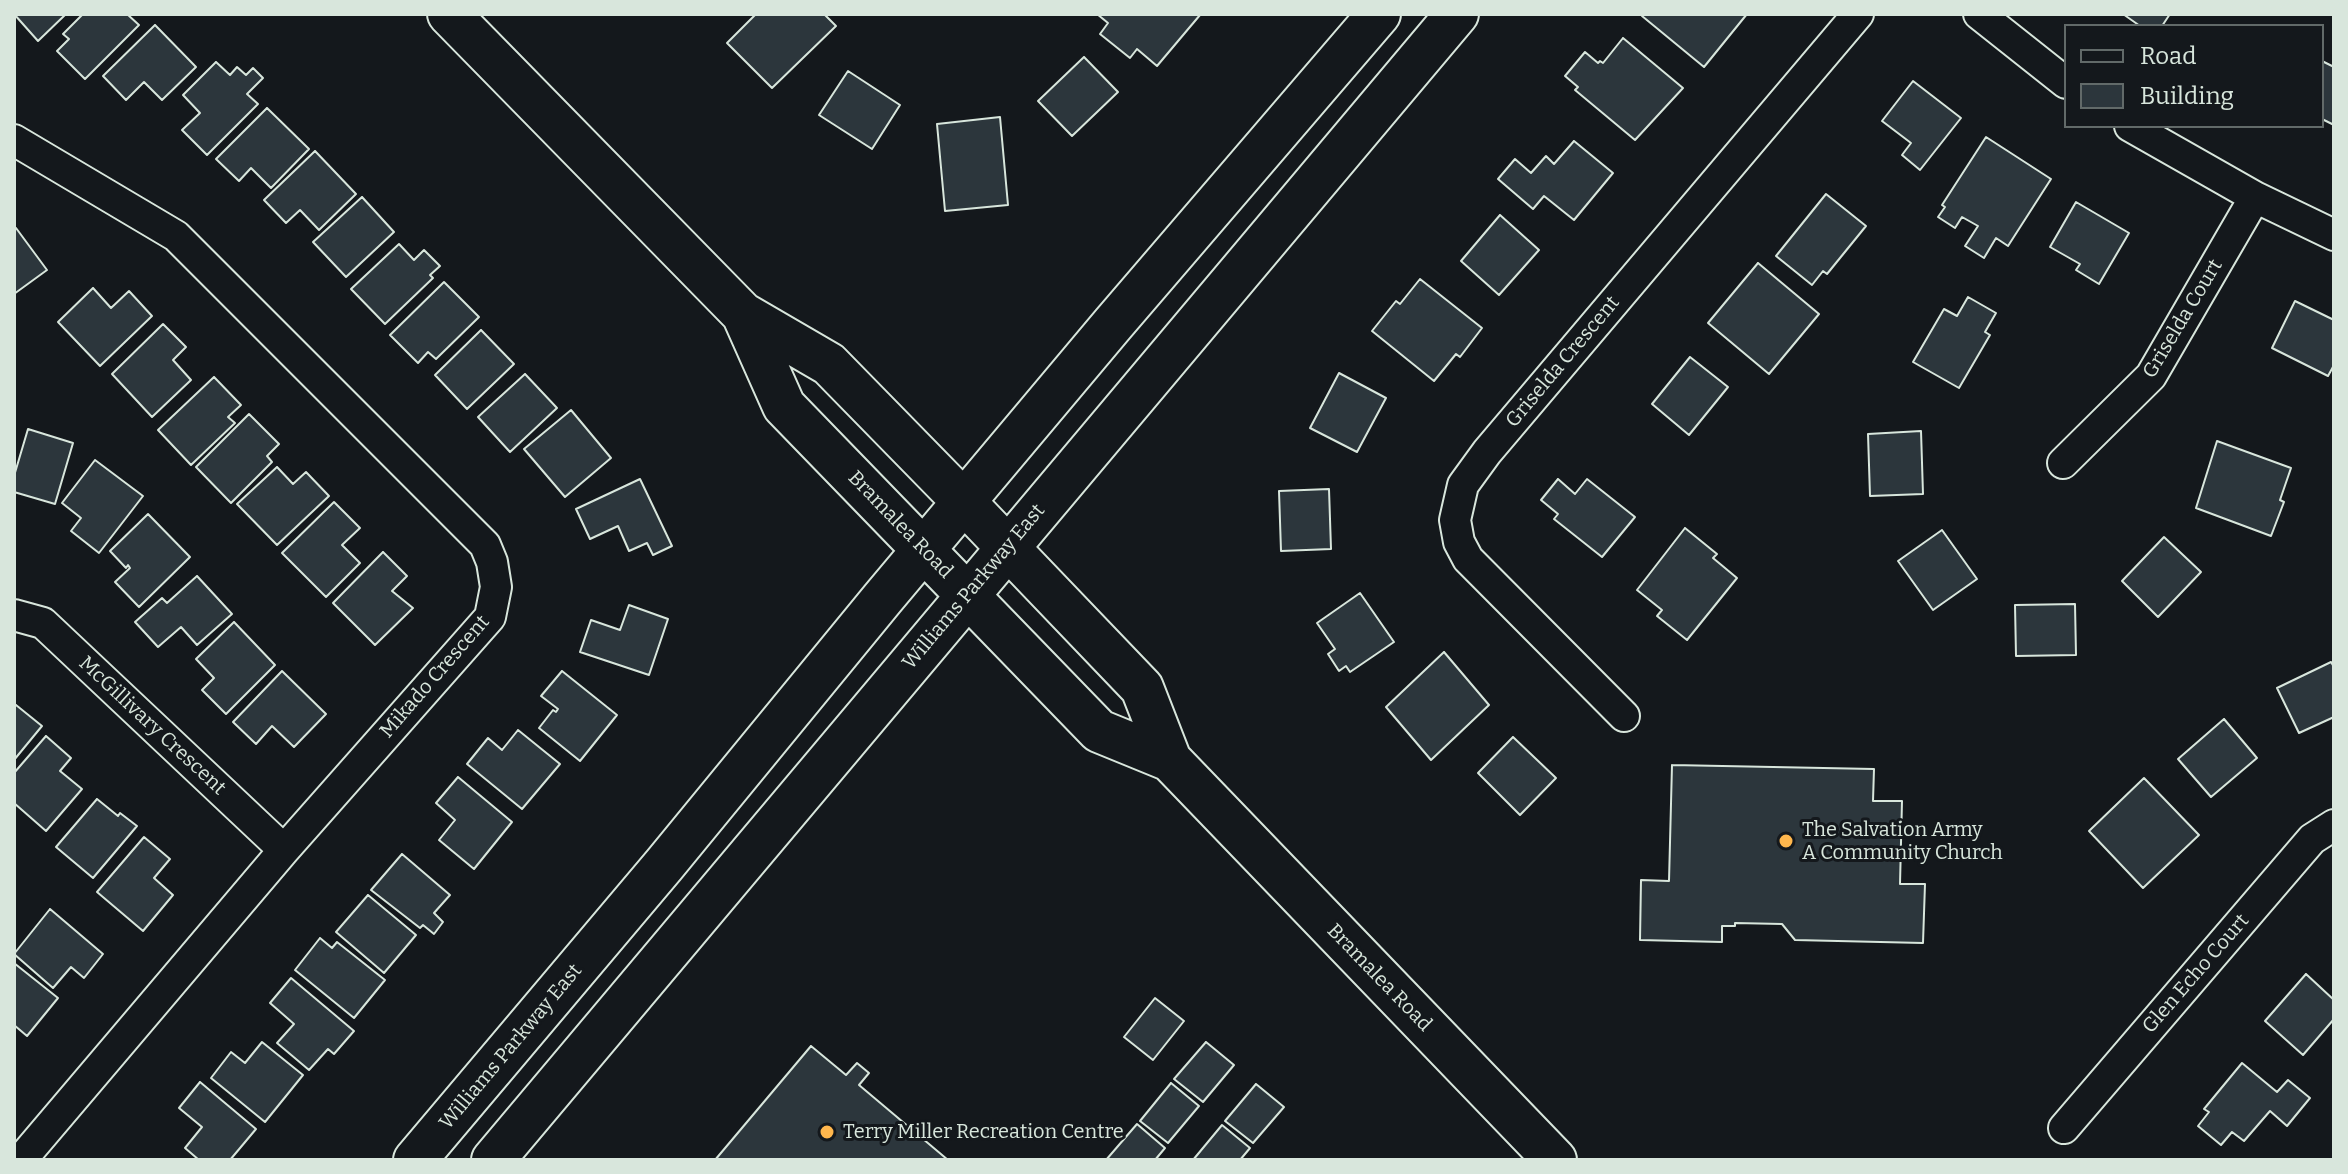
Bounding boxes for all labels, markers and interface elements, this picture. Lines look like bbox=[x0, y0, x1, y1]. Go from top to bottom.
legend bbox=[2064, 24, 2324, 128]
text: Road bbox=[2140, 42, 2196, 70]
text: Building bbox=[2140, 82, 2234, 110]
street label: Griselda Court bbox=[2138, 255, 2228, 383]
street label: Griselda Crescent bbox=[1501, 291, 1625, 433]
street label: Bramalea Road bbox=[843, 466, 957, 584]
street label: Williams Parkway East bbox=[898, 499, 1050, 675]
street label: Mikado Crescent bbox=[375, 611, 495, 743]
street label: McGillivary Crescent bbox=[74, 652, 230, 800]
place label: The Salvation Army A Community Church bbox=[1802, 818, 2003, 865]
marker: The Salvation Army A Community Church bbox=[1777, 832, 1795, 850]
street label: Glen Echo Court bbox=[2138, 909, 2254, 1039]
street label: Bramalea Road bbox=[1322, 919, 1436, 1037]
street label: Williams Parkway East bbox=[435, 959, 587, 1135]
place label: Terry Miller Recreation Centre bbox=[843, 1120, 1124, 1144]
marker: Terry Miller Recreation Centre bbox=[818, 1123, 836, 1141]

